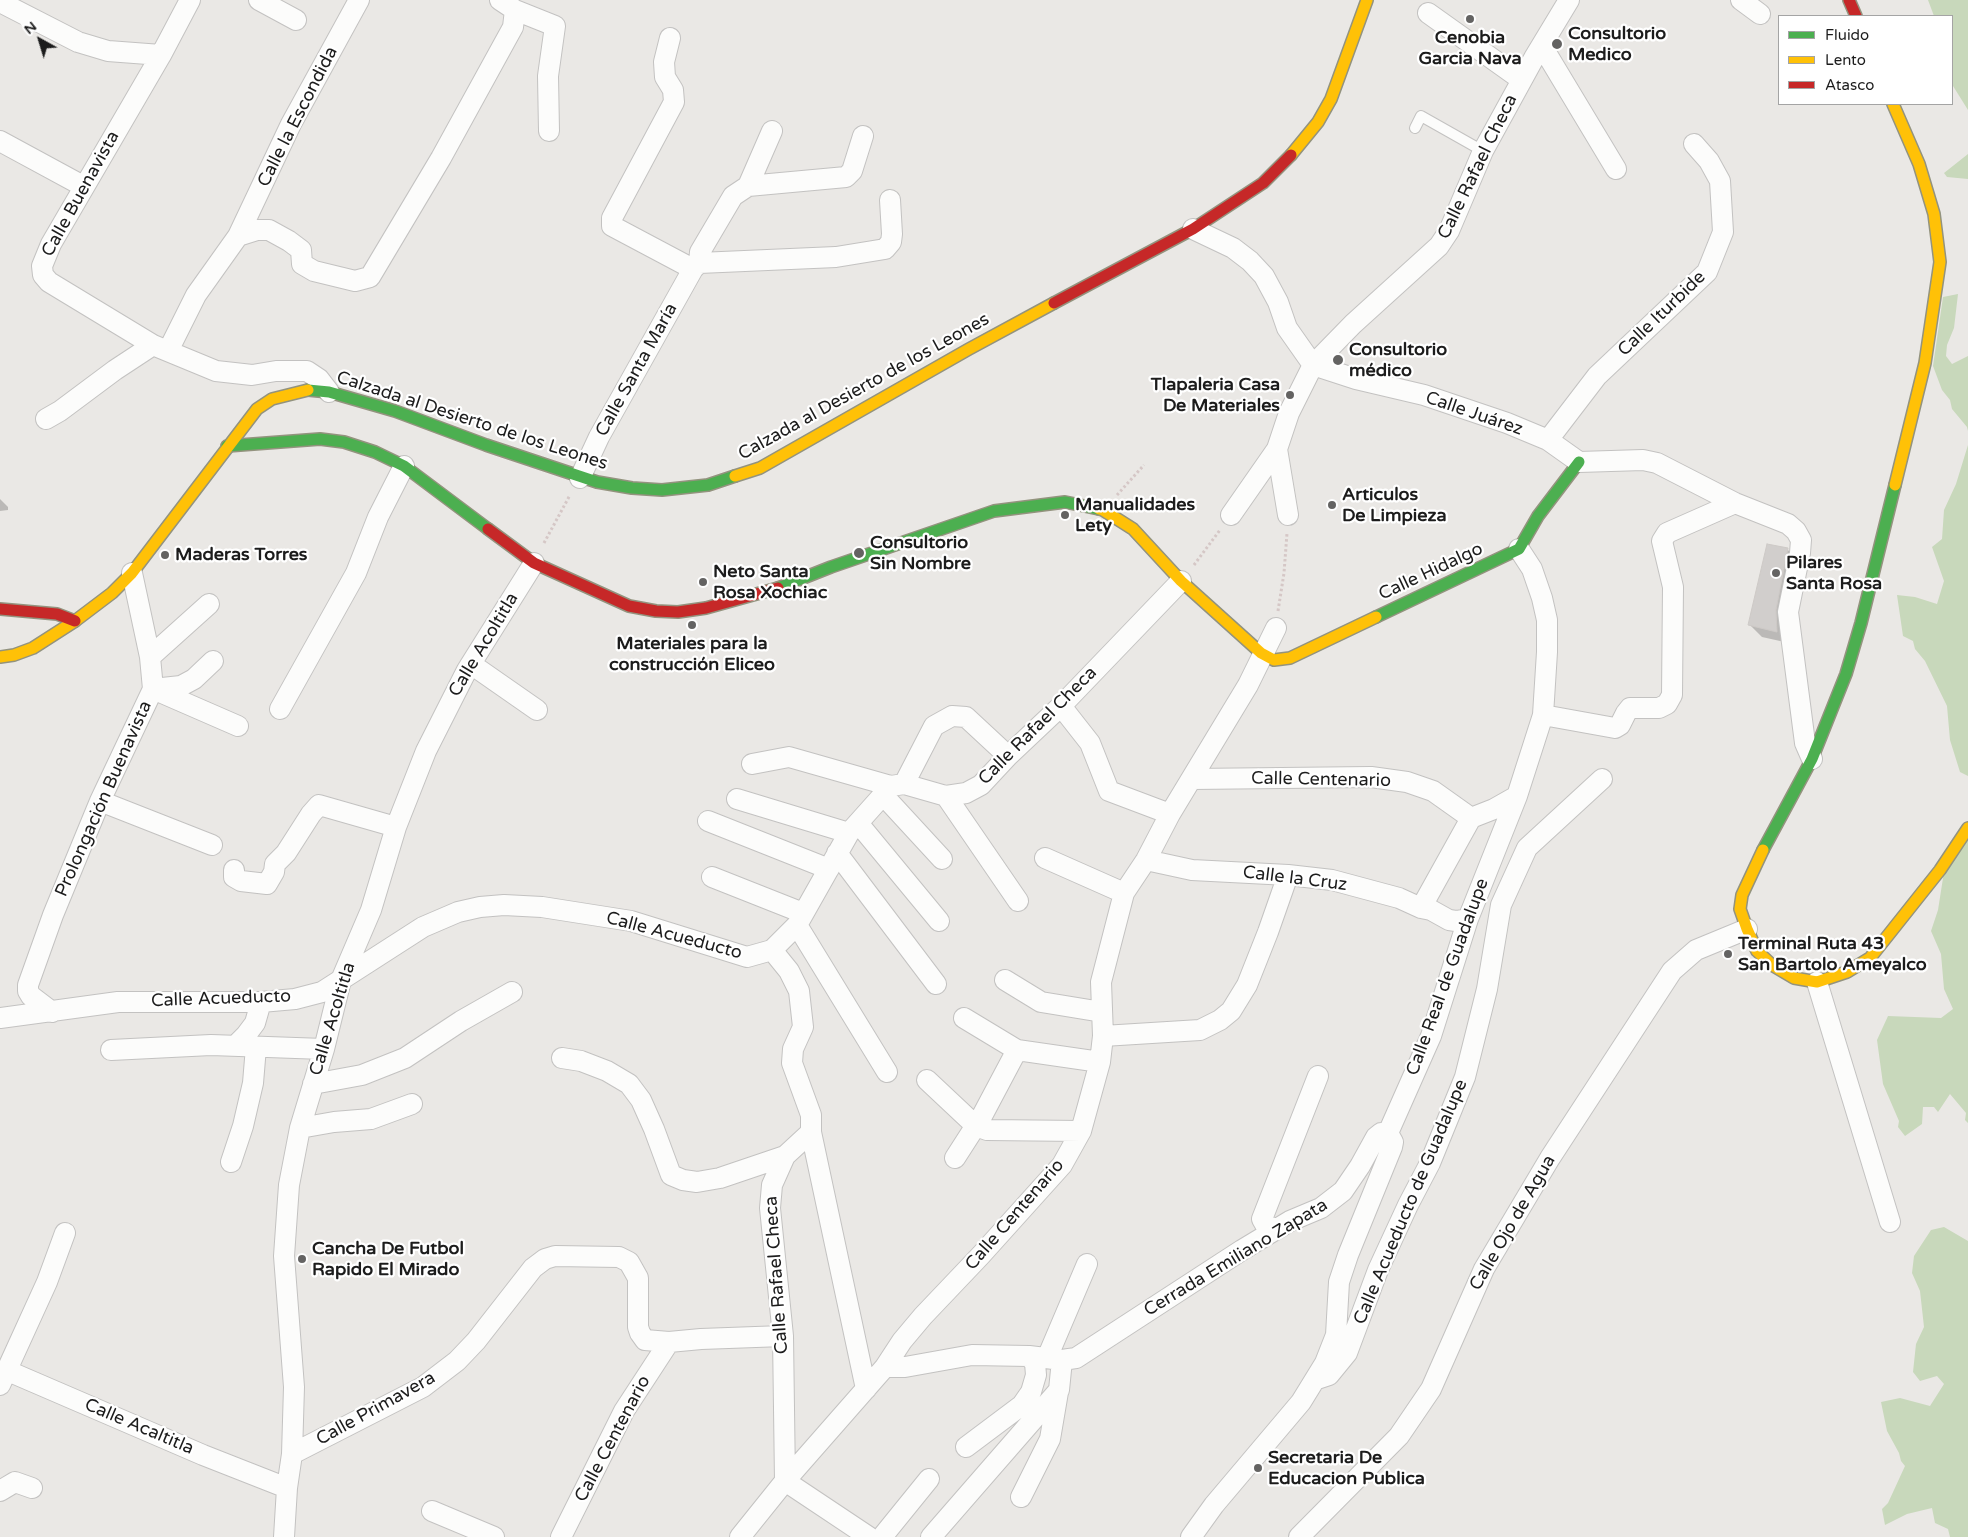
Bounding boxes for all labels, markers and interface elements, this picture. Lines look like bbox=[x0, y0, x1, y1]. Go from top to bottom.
marker: Cenobia Garcia Nava bbox=[1464, 13, 1476, 25]
north arrow bbox=[15, 15, 65, 65]
legend bbox=[1778, 15, 1953, 105]
text: N bbox=[21, 18, 40, 38]
place label: Consultorio Medico bbox=[1568, 23, 1666, 66]
text: Fluido bbox=[1825, 26, 1869, 44]
place label: Cenobia Garcia Nava bbox=[1418, 27, 1522, 70]
marker: Consultorio Medico bbox=[1550, 37, 1564, 51]
street label: Calle la Escondida bbox=[253, 43, 343, 191]
text: Lento bbox=[1825, 51, 1866, 69]
text: Atasco bbox=[1825, 76, 1874, 94]
street label: Calle Rafael Checa bbox=[1434, 91, 1522, 243]
street label: Calle Buenavista bbox=[38, 127, 124, 261]
street label: Calle Iturbide bbox=[1614, 267, 1710, 361]
street label: Calle Santa María bbox=[591, 300, 683, 440]
street label: Calzada al Desierto de los Leones bbox=[735, 309, 993, 465]
place label: Consultorio médico bbox=[1349, 339, 1447, 382]
marker: Consultorio médico bbox=[1331, 353, 1345, 367]
street label: Calzada al Desierto de los Leones bbox=[334, 367, 610, 475]
place label: Tlapaleria Casa De Materiales bbox=[1151, 374, 1280, 416]
street label: Calle Juárez bbox=[1422, 387, 1526, 441]
marker: Tlapaleria Casa De Materiales bbox=[1284, 389, 1296, 401]
place label: Articulos De Limpieza bbox=[1342, 484, 1447, 526]
place label: Manualidades Lety bbox=[1075, 494, 1195, 536]
marker: Articulos De Limpieza bbox=[1326, 499, 1338, 511]
marker: Manualidades Lety bbox=[1059, 509, 1071, 521]
place label: Consultorio Sin Nombre bbox=[870, 532, 971, 574]
street label: Calle Hidalgo bbox=[1375, 538, 1487, 606]
place label: Maderas Torres bbox=[175, 544, 307, 566]
marker: Consultorio Sin Nombre bbox=[852, 546, 866, 560]
marker: Maderas Torres bbox=[159, 549, 171, 561]
place label: Pilares Santa Rosa bbox=[1786, 552, 1882, 594]
place label: Neto Santa Rosa Xochiac bbox=[713, 561, 827, 604]
marker: Pilares Santa Rosa bbox=[1770, 567, 1782, 579]
marker: Neto Santa Rosa Xochiac bbox=[697, 576, 709, 588]
street label: Calle Acoltitla bbox=[444, 589, 524, 701]
marker: Materiales para la construcción Eliceo bbox=[686, 619, 698, 631]
place label: Materiales para la construcción Eliceo bbox=[609, 633, 775, 676]
street label: Calle Rafael Checa bbox=[974, 662, 1102, 790]
street label: Prolongación Buenavista bbox=[51, 698, 157, 900]
street label: Calle Centenario bbox=[1251, 768, 1391, 792]
street label: Calle la Cruz bbox=[1242, 862, 1348, 896]
street label: Calle Real de Guadalupe bbox=[1402, 876, 1494, 1078]
street label: Calle Acueducto bbox=[604, 907, 744, 965]
place label: Terminal Ruta 43 San Bartolo Ameyalco bbox=[1738, 933, 1927, 976]
marker: Terminal Ruta 43 San Bartolo Ameyalco bbox=[1722, 948, 1734, 960]
street label: Calle Acoltitla bbox=[306, 960, 360, 1078]
street label: Calle Acueducto bbox=[151, 986, 291, 1012]
street label: Calle Acueducto de Guadalupe bbox=[1349, 1076, 1473, 1328]
street label: Calle Ojo de Agua bbox=[1465, 1151, 1561, 1295]
street label: Calle Centenario bbox=[961, 1155, 1069, 1275]
street label: Calle Rafael Checa bbox=[761, 1195, 793, 1355]
street label: Cerrada Emiliano Zapata bbox=[1140, 1195, 1332, 1321]
place label: Cancha De Futbol Rapido El Mirado bbox=[312, 1238, 464, 1280]
marker: Cancha De Futbol Rapido El Mirado bbox=[296, 1253, 308, 1265]
street label: Calle Primavera bbox=[313, 1367, 439, 1451]
street label: Calle Centenario bbox=[571, 1372, 655, 1506]
street label: Calle Acaltitla bbox=[81, 1394, 197, 1460]
place label: Secretaria De Educacion Publica bbox=[1268, 1447, 1425, 1490]
marker: Secretaria De Educacion Publica bbox=[1252, 1462, 1264, 1474]

